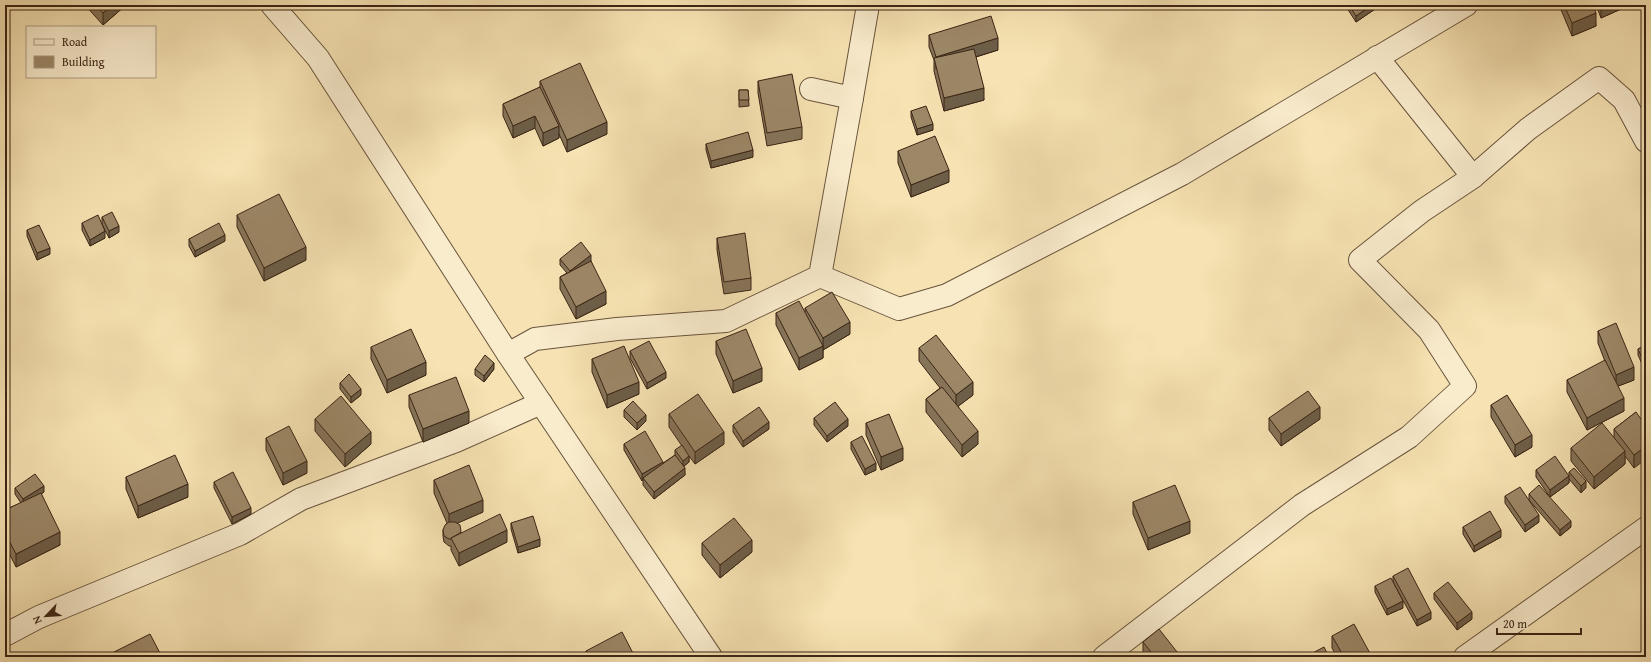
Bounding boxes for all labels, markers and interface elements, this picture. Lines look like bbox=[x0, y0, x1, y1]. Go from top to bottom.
legend bbox=[26, 26, 156, 78]
text: Road bbox=[62, 33, 88, 50]
text: Building bbox=[62, 53, 105, 70]
north arrow bbox=[26, 596, 66, 636]
scale bar bbox=[1497, 610, 1581, 636]
text: N bbox=[28, 613, 46, 627]
text: 20 m bbox=[1503, 615, 1527, 632]

